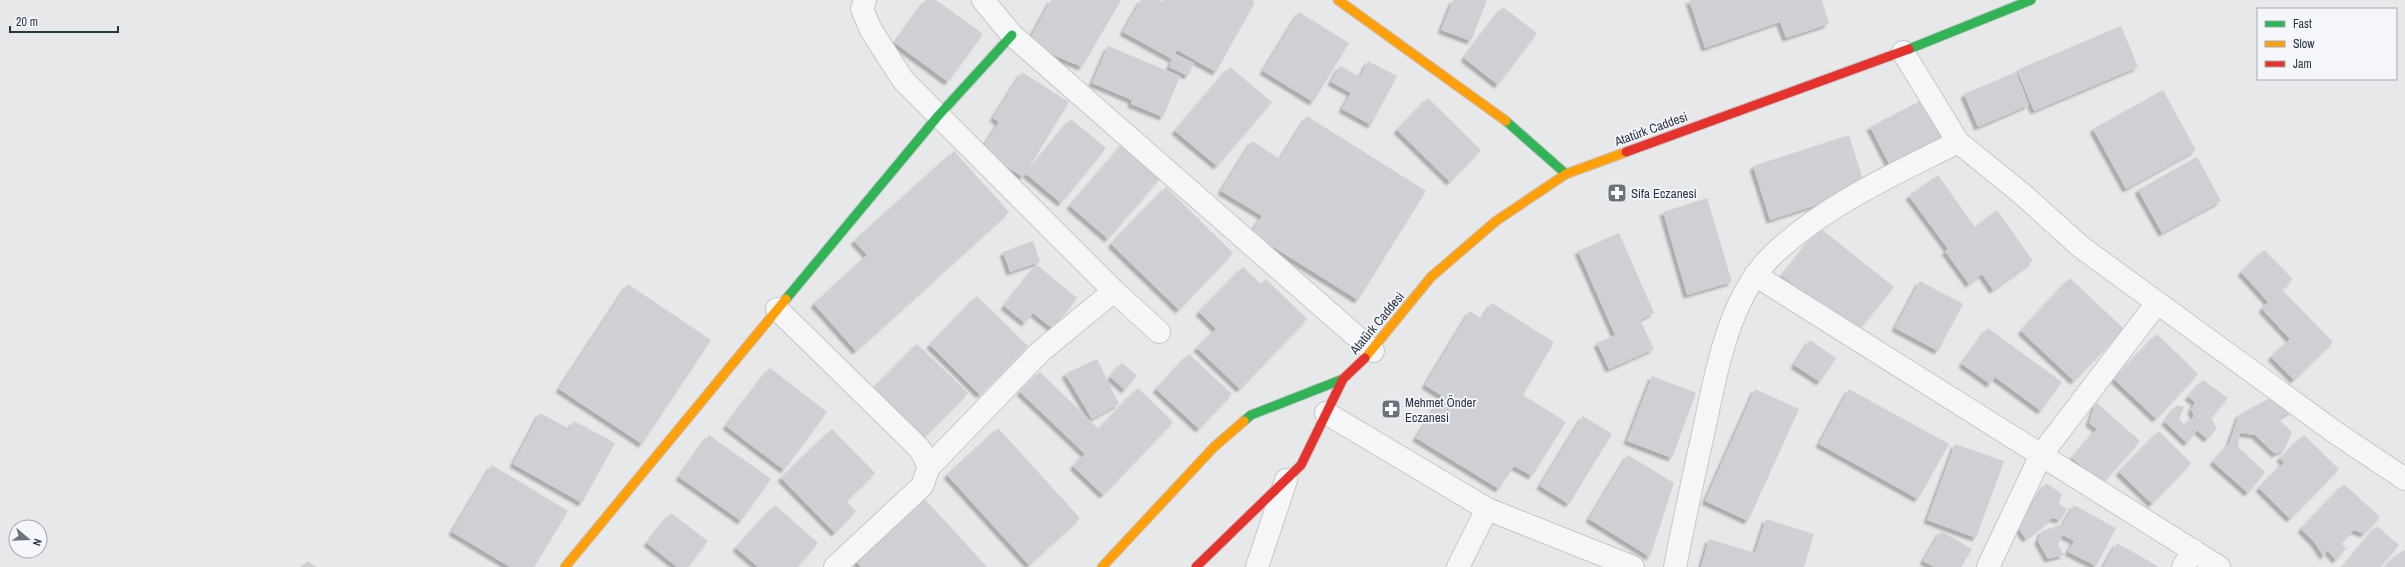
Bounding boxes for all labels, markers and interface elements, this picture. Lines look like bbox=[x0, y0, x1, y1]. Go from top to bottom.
scale bar bbox=[10, 8, 118, 34]
legend bbox=[2257, 8, 2397, 80]
text: 20 m bbox=[16, 14, 38, 30]
text: Fast bbox=[2293, 16, 2312, 32]
text: Slow bbox=[2293, 36, 2315, 52]
text: Jam bbox=[2293, 56, 2312, 72]
street label: Atatürk Caddesi bbox=[1611, 108, 1690, 150]
pharmacy icon: Sifa Eczanesi bbox=[1606, 182, 1628, 204]
place label: Sifa Eczanesi bbox=[1631, 185, 1697, 202]
street label: Atatürk Caddesi bbox=[1345, 288, 1408, 359]
place label: Mehmet Önder Eczanesi bbox=[1405, 394, 1477, 426]
pharmacy icon: Mehmet Önder Eczanesi bbox=[1380, 398, 1402, 420]
north arrow bbox=[8, 519, 48, 559]
text: N bbox=[30, 537, 45, 548]

